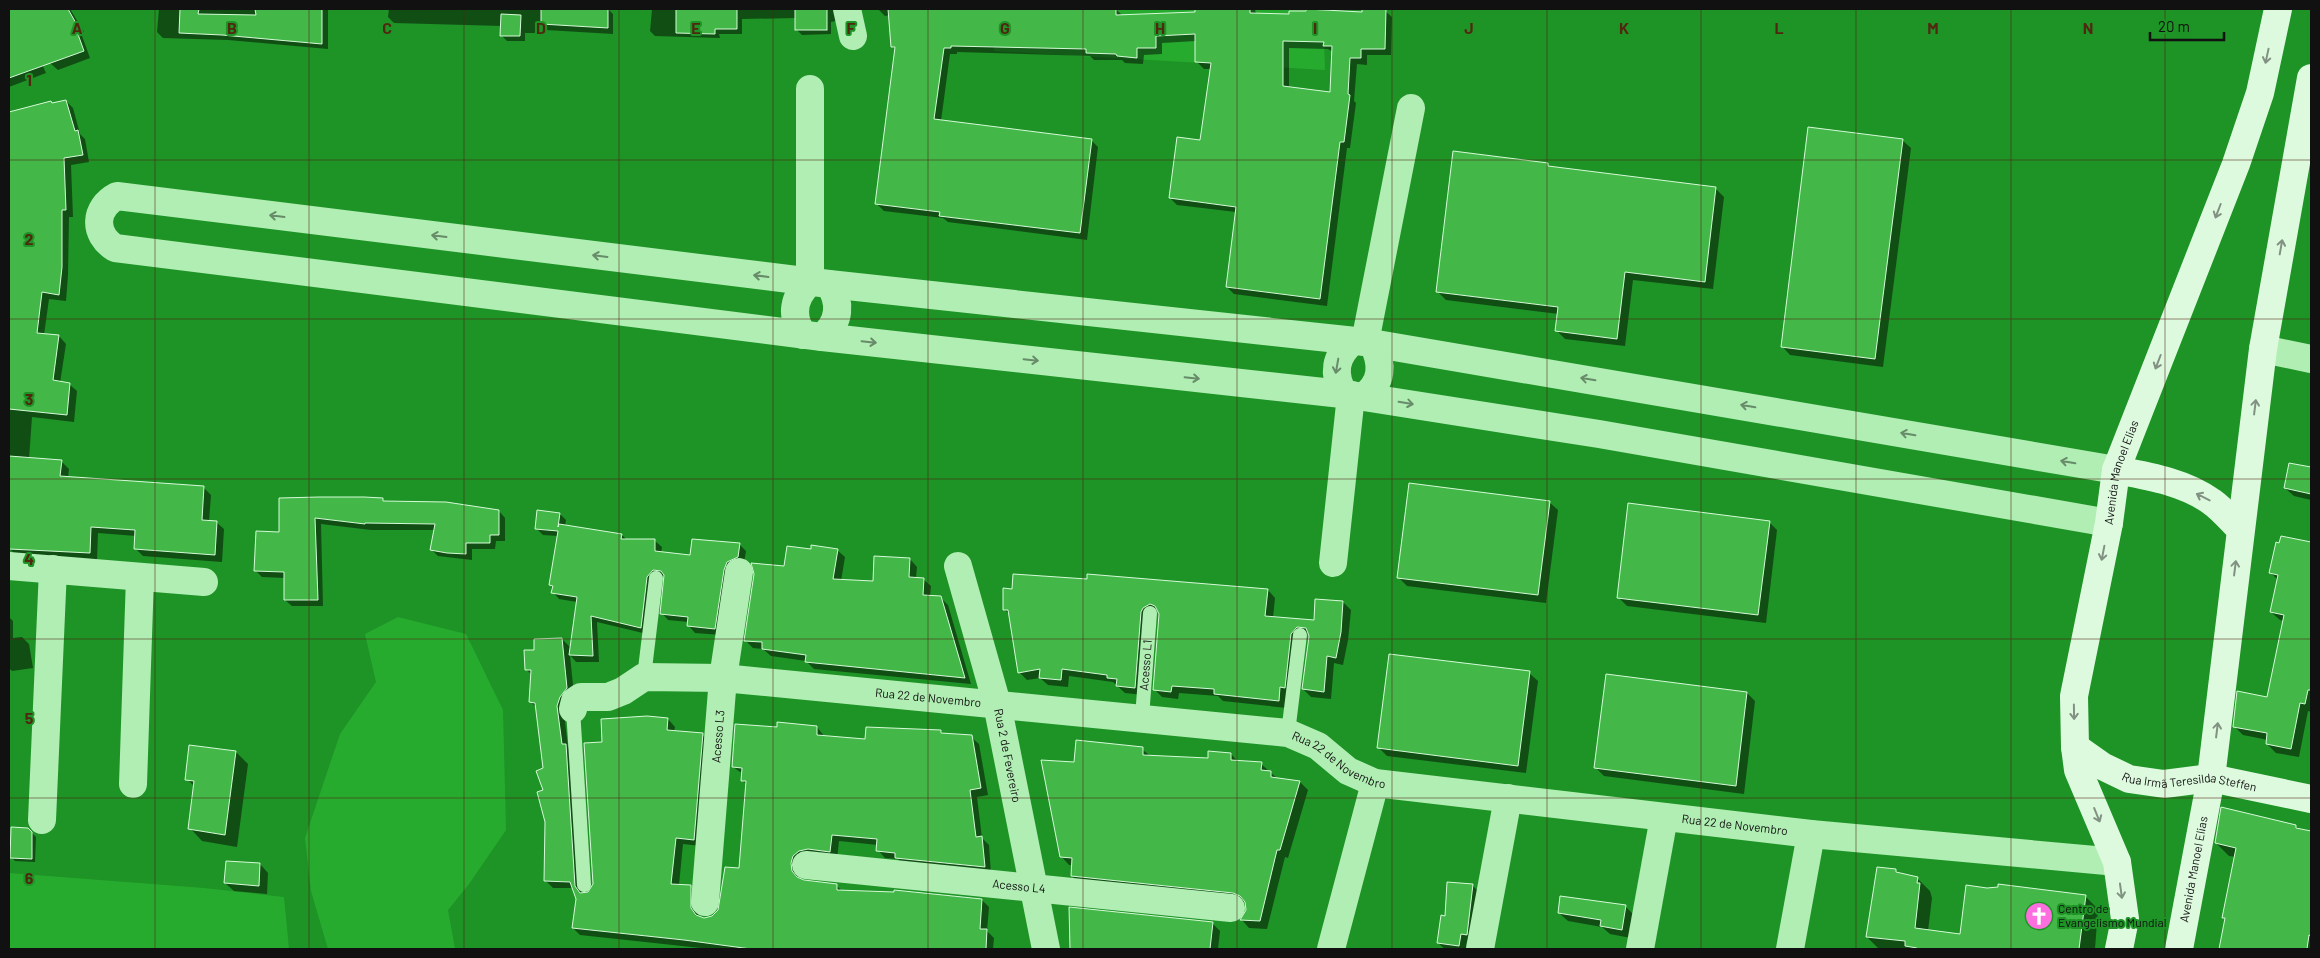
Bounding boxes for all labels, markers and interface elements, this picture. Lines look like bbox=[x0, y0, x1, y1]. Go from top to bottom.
scale bar bbox=[2150, 10, 2224, 42]
text: 20 m bbox=[2158, 17, 2190, 35]
text: A bbox=[72, 18, 83, 37]
text: B bbox=[227, 18, 237, 37]
text: C bbox=[382, 18, 392, 37]
text: D bbox=[536, 18, 546, 37]
text: E bbox=[691, 18, 701, 37]
text: F bbox=[847, 18, 856, 37]
text: G bbox=[1000, 18, 1010, 37]
text: H bbox=[1155, 18, 1165, 37]
text: I bbox=[1313, 18, 1317, 37]
text: J bbox=[1464, 18, 1474, 37]
text: K bbox=[1619, 18, 1629, 37]
text: L bbox=[1774, 18, 1784, 37]
text: M bbox=[1927, 18, 1939, 37]
text: N bbox=[2083, 18, 2093, 37]
one-way arrow bbox=[2262, 48, 2272, 64]
text: 1 bbox=[26, 70, 32, 89]
one-way arrow bbox=[2213, 203, 2222, 218]
one-way arrow bbox=[270, 211, 286, 221]
text: 2 bbox=[25, 229, 34, 248]
one-way arrow bbox=[431, 231, 447, 241]
one-way arrow bbox=[2277, 239, 2287, 255]
one-way arrow bbox=[592, 251, 608, 261]
one-way arrow bbox=[753, 271, 769, 281]
one-way arrow bbox=[861, 337, 877, 347]
one-way arrow bbox=[2153, 354, 2163, 369]
one-way arrow bbox=[1022, 355, 1038, 365]
one-way arrow bbox=[1332, 357, 1342, 373]
one-way arrow bbox=[1184, 373, 1200, 383]
one-way arrow bbox=[1580, 374, 1596, 384]
text: 3 bbox=[25, 389, 33, 408]
one-way arrow bbox=[1397, 399, 1413, 409]
one-way arrow bbox=[2250, 399, 2260, 415]
one-way arrow bbox=[1740, 401, 1756, 411]
street label: Avenida Manoel Elias bbox=[2101, 418, 2141, 525]
one-way arrow bbox=[1900, 429, 1916, 439]
one-way arrow bbox=[2060, 456, 2076, 466]
one-way arrow bbox=[2196, 492, 2211, 501]
one-way arrow bbox=[2098, 544, 2107, 560]
text: 4 bbox=[24, 549, 34, 568]
one-way arrow bbox=[2230, 560, 2240, 576]
street label: Acesso L1 bbox=[1136, 639, 1154, 691]
street label: Rua 22 de Novembro bbox=[874, 685, 982, 709]
one-way arrow bbox=[2069, 704, 2079, 720]
street label: Rua 2 de Fevereiro bbox=[992, 707, 1025, 804]
text: 5 bbox=[25, 708, 34, 727]
street label: Acesso L3 bbox=[708, 709, 726, 763]
one-way arrow bbox=[2212, 722, 2222, 738]
street label: Rua 22 de Novembro bbox=[1290, 728, 1386, 790]
street label: Rua Irmã Teresilda Steffen bbox=[2120, 769, 2258, 793]
one-way arrow bbox=[2093, 807, 2102, 822]
street label: Rua 22 de Novembro bbox=[1681, 811, 1789, 837]
street label: Avenida Manoel Elias bbox=[2176, 815, 2210, 923]
text: 6 bbox=[25, 868, 34, 887]
street label: Acesso L4 bbox=[992, 876, 1046, 895]
one-way arrow bbox=[2116, 882, 2126, 898]
church icon: Centro de Evangelismo Mundial bbox=[2024, 901, 2054, 931]
place label: Centro de Evangelismo Mundial bbox=[2058, 901, 2167, 929]

